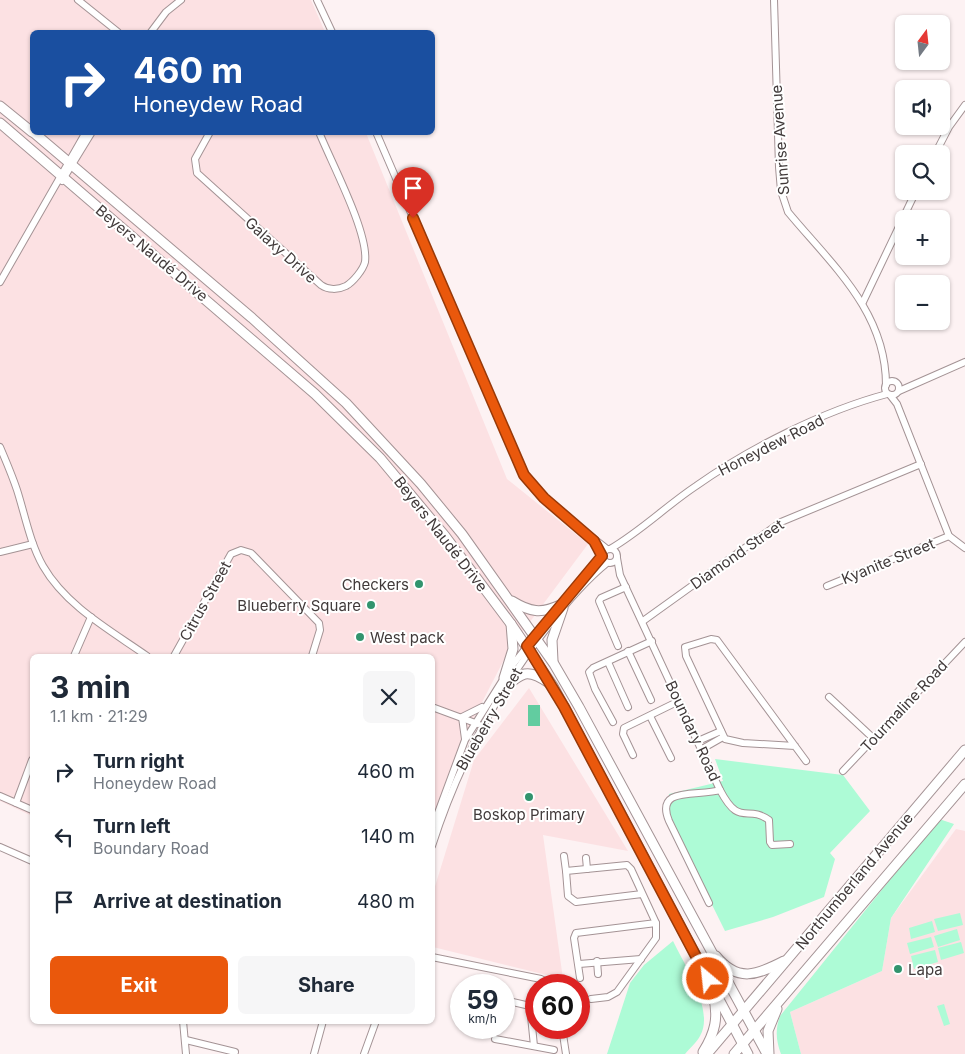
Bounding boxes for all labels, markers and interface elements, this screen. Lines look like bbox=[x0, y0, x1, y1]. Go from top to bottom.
north arrow bbox=[895, 15, 950, 70]
map controls bbox=[895, 15, 950, 330]
text: 460 m bbox=[133, 49, 243, 91]
icon: right bbox=[50, 50, 115, 115]
button: sound bbox=[895, 80, 950, 135]
street label: Sunrise Avenue bbox=[767, 84, 793, 196]
text: Honeydew Road bbox=[133, 91, 303, 117]
button: search bbox=[895, 145, 950, 200]
pin bbox=[392, 167, 434, 218]
icon: arrive bbox=[399, 174, 427, 202]
street label: Beyers Naudé Drive bbox=[92, 200, 212, 306]
button: + bbox=[895, 210, 950, 265]
street label: Galaxy Drive bbox=[241, 213, 321, 287]
button: − bbox=[895, 275, 950, 330]
street label: Honeydew Road bbox=[715, 410, 827, 480]
street label: Beyers Naudé Drive bbox=[390, 473, 492, 595]
street label: Diamond Street bbox=[687, 515, 787, 593]
street label: Kyanite Street bbox=[839, 534, 937, 588]
street label: Citrus Street bbox=[175, 558, 235, 644]
place label: Checkers bbox=[342, 575, 409, 594]
marker: Checkers bbox=[413, 578, 425, 590]
place label: Blueberry Square bbox=[237, 596, 361, 615]
marker: Blueberry Square bbox=[365, 599, 377, 611]
place label: West pack bbox=[370, 628, 445, 647]
marker: West pack bbox=[354, 631, 366, 643]
street label: Tourmaline Road bbox=[856, 656, 952, 756]
street label: Blueberry Street bbox=[452, 664, 526, 774]
text: 3 min bbox=[50, 669, 131, 705]
button: close bbox=[363, 671, 415, 723]
street label: Boundary Road bbox=[661, 678, 725, 784]
text: 1.1 km · 21:29 bbox=[50, 706, 148, 726]
text: Turn right bbox=[93, 750, 184, 773]
icon: right bbox=[50, 758, 78, 786]
text: 460 m bbox=[357, 760, 415, 783]
text: Honeydew Road bbox=[93, 773, 217, 793]
marker: Boskop Primary bbox=[523, 791, 535, 803]
place label: Boskop Primary bbox=[473, 805, 586, 824]
street label: Northumberland Avenue bbox=[791, 809, 917, 953]
text: Turn left bbox=[93, 815, 171, 838]
icon: left bbox=[50, 823, 78, 851]
text: 140 m bbox=[361, 825, 415, 848]
text: Boundary Road bbox=[93, 838, 209, 858]
icon: arrive bbox=[50, 888, 78, 916]
text: Arrive at destination bbox=[93, 890, 282, 913]
text: 480 m bbox=[357, 890, 415, 913]
position arrow bbox=[681, 952, 733, 1004]
button: Exit bbox=[50, 956, 228, 1014]
button: Share bbox=[238, 956, 415, 1014]
place label: Lapa bbox=[908, 960, 943, 979]
marker: Lapa bbox=[892, 963, 904, 975]
speed limit sign: 60 bbox=[525, 974, 590, 1039]
text: 59 bbox=[466, 985, 499, 1015]
text: km/h bbox=[468, 1011, 497, 1026]

